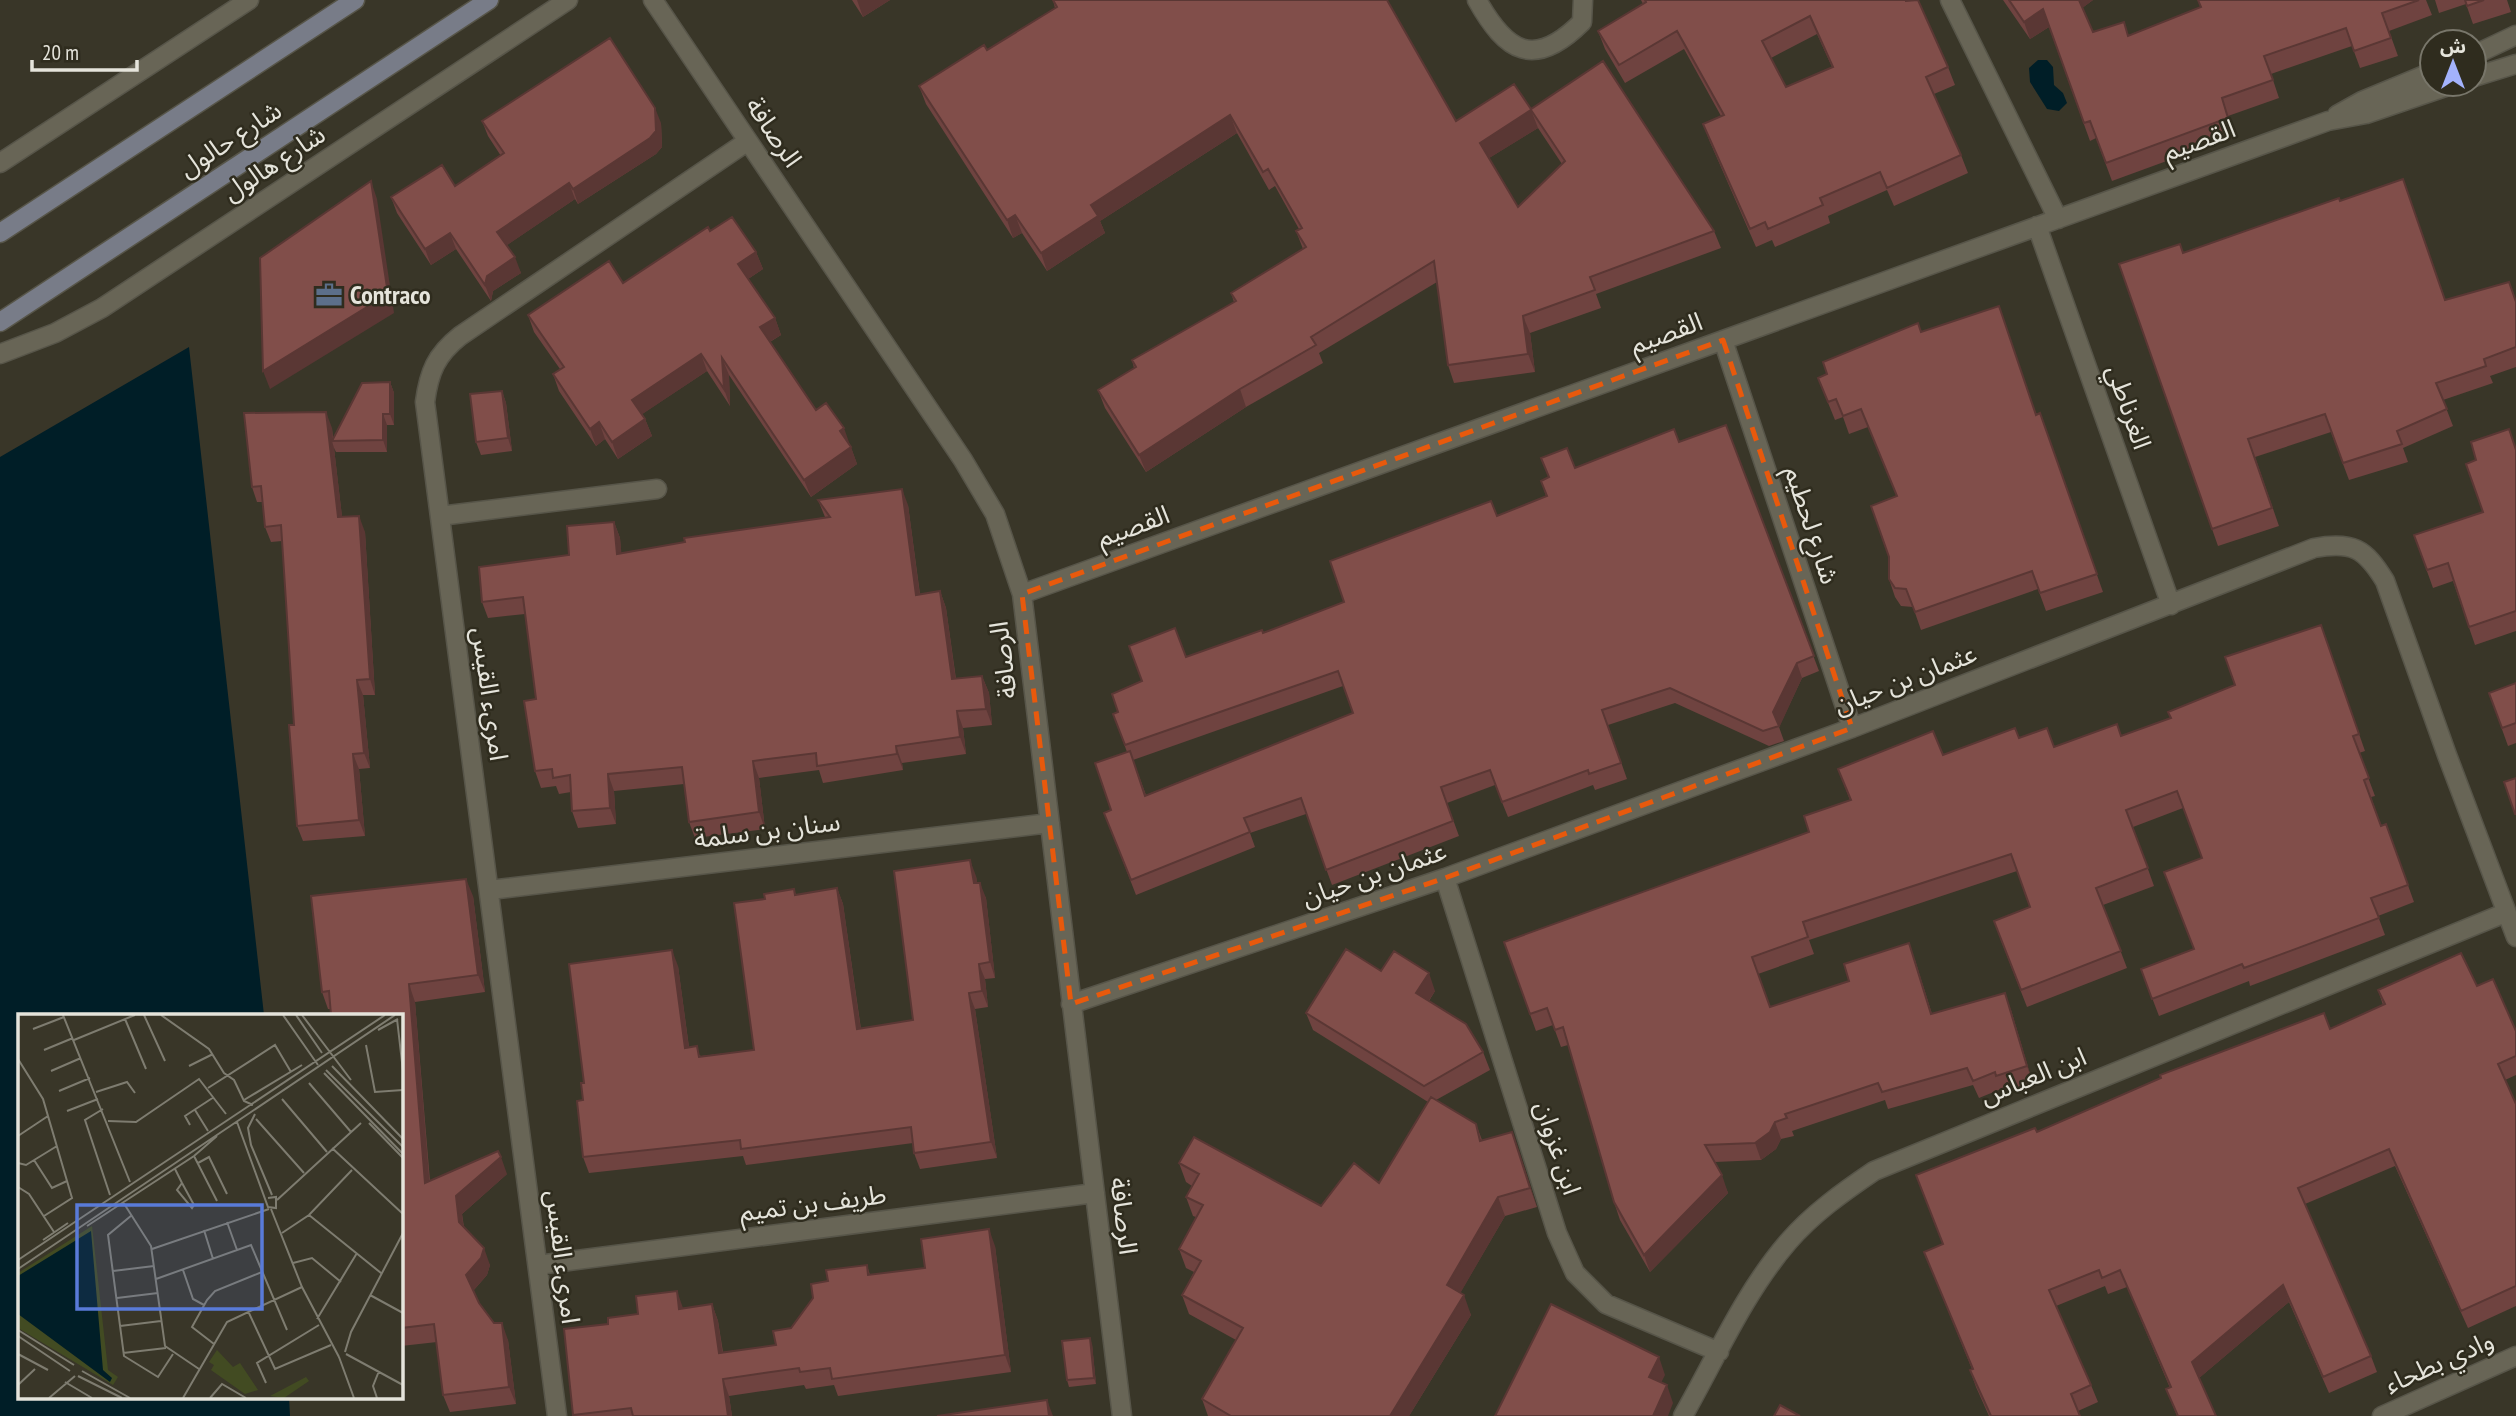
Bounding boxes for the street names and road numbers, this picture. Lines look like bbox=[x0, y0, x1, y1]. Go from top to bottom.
street label: الرصافة bbox=[739, 90, 810, 173]
street label: شارع حالول bbox=[172, 93, 289, 187]
street label: القصيم bbox=[2158, 111, 2241, 172]
street label: شارع هالول bbox=[216, 117, 333, 210]
street label: القصيم bbox=[1625, 304, 1708, 365]
street label: الغرناطي bbox=[2096, 360, 2159, 455]
street label: شارع لحطيم bbox=[1774, 462, 1847, 589]
street label: القصيم bbox=[1092, 497, 1175, 558]
street label: الرصافة bbox=[981, 619, 1024, 701]
street label: امرىء القيس bbox=[465, 625, 516, 763]
street label: عثمان بن حيان bbox=[1829, 636, 1981, 721]
street label: سنان بن سلمة bbox=[692, 804, 842, 855]
street label: عثمان بن حيان bbox=[1297, 833, 1450, 914]
street label: ابن العباس bbox=[1975, 1039, 2091, 1112]
street label: ابن غزوان bbox=[1528, 1097, 1589, 1199]
street label: الرصافة bbox=[1103, 1175, 1146, 1257]
street label: طريف بن تميم bbox=[738, 1177, 889, 1232]
street label: امرىء القيس bbox=[539, 1188, 588, 1326]
street label: وادي بطحاء bbox=[2379, 1323, 2500, 1404]

